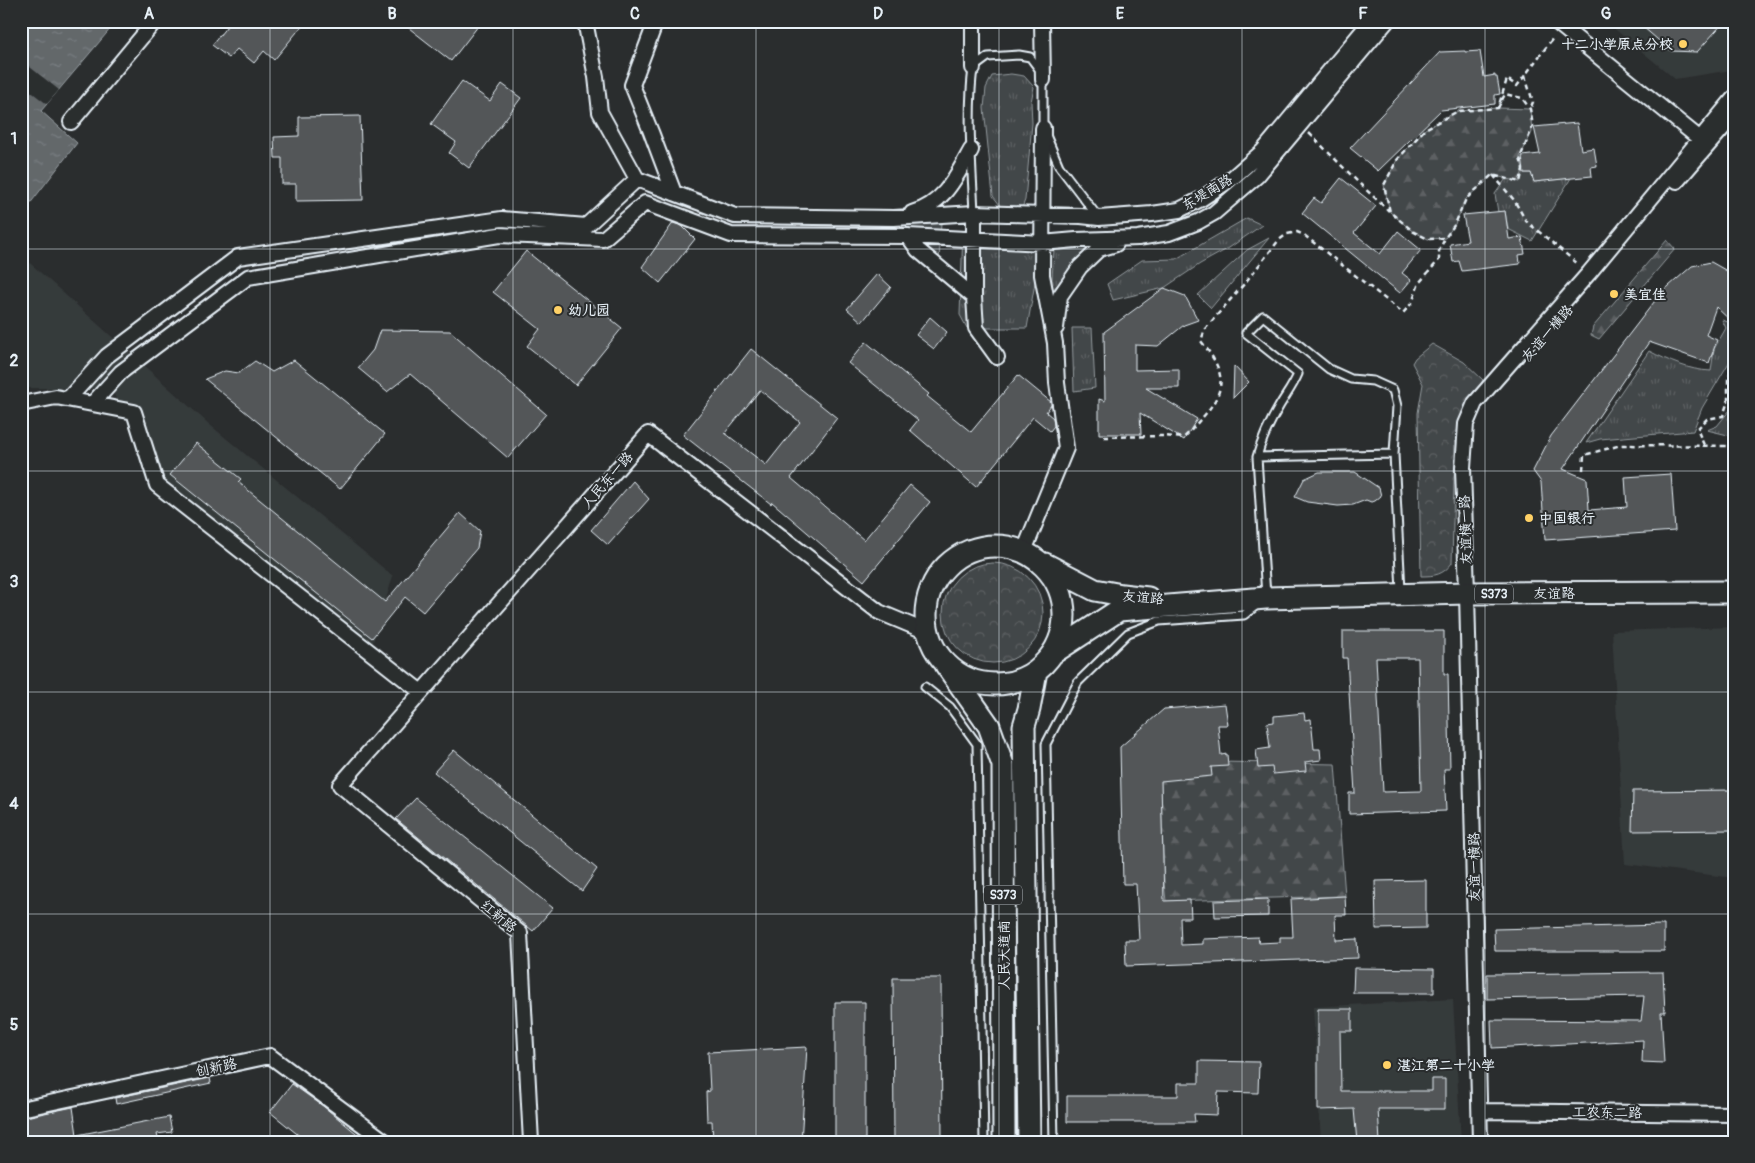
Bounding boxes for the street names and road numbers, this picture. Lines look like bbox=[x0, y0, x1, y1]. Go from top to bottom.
street label: 东堤南路 bbox=[1179, 171, 1236, 214]
street label: 友谊一横路 bbox=[1518, 301, 1577, 365]
street label: 人民东一路 bbox=[578, 448, 637, 512]
street label: 友谊横一路 bbox=[1456, 495, 1475, 565]
road number: S373 bbox=[1475, 584, 1513, 604]
street label: 友谊路 bbox=[1533, 585, 1575, 602]
street label: 友谊路 bbox=[1121, 587, 1165, 608]
street label: 友谊一横路 bbox=[1465, 832, 1484, 902]
road number: S373 bbox=[984, 886, 1022, 904]
street label: 红新路 bbox=[477, 896, 520, 936]
street label: 人民大道南 bbox=[996, 920, 1013, 990]
street label: 创新路 bbox=[194, 1055, 238, 1080]
street label: 工农东二路 bbox=[1572, 1103, 1642, 1122]

